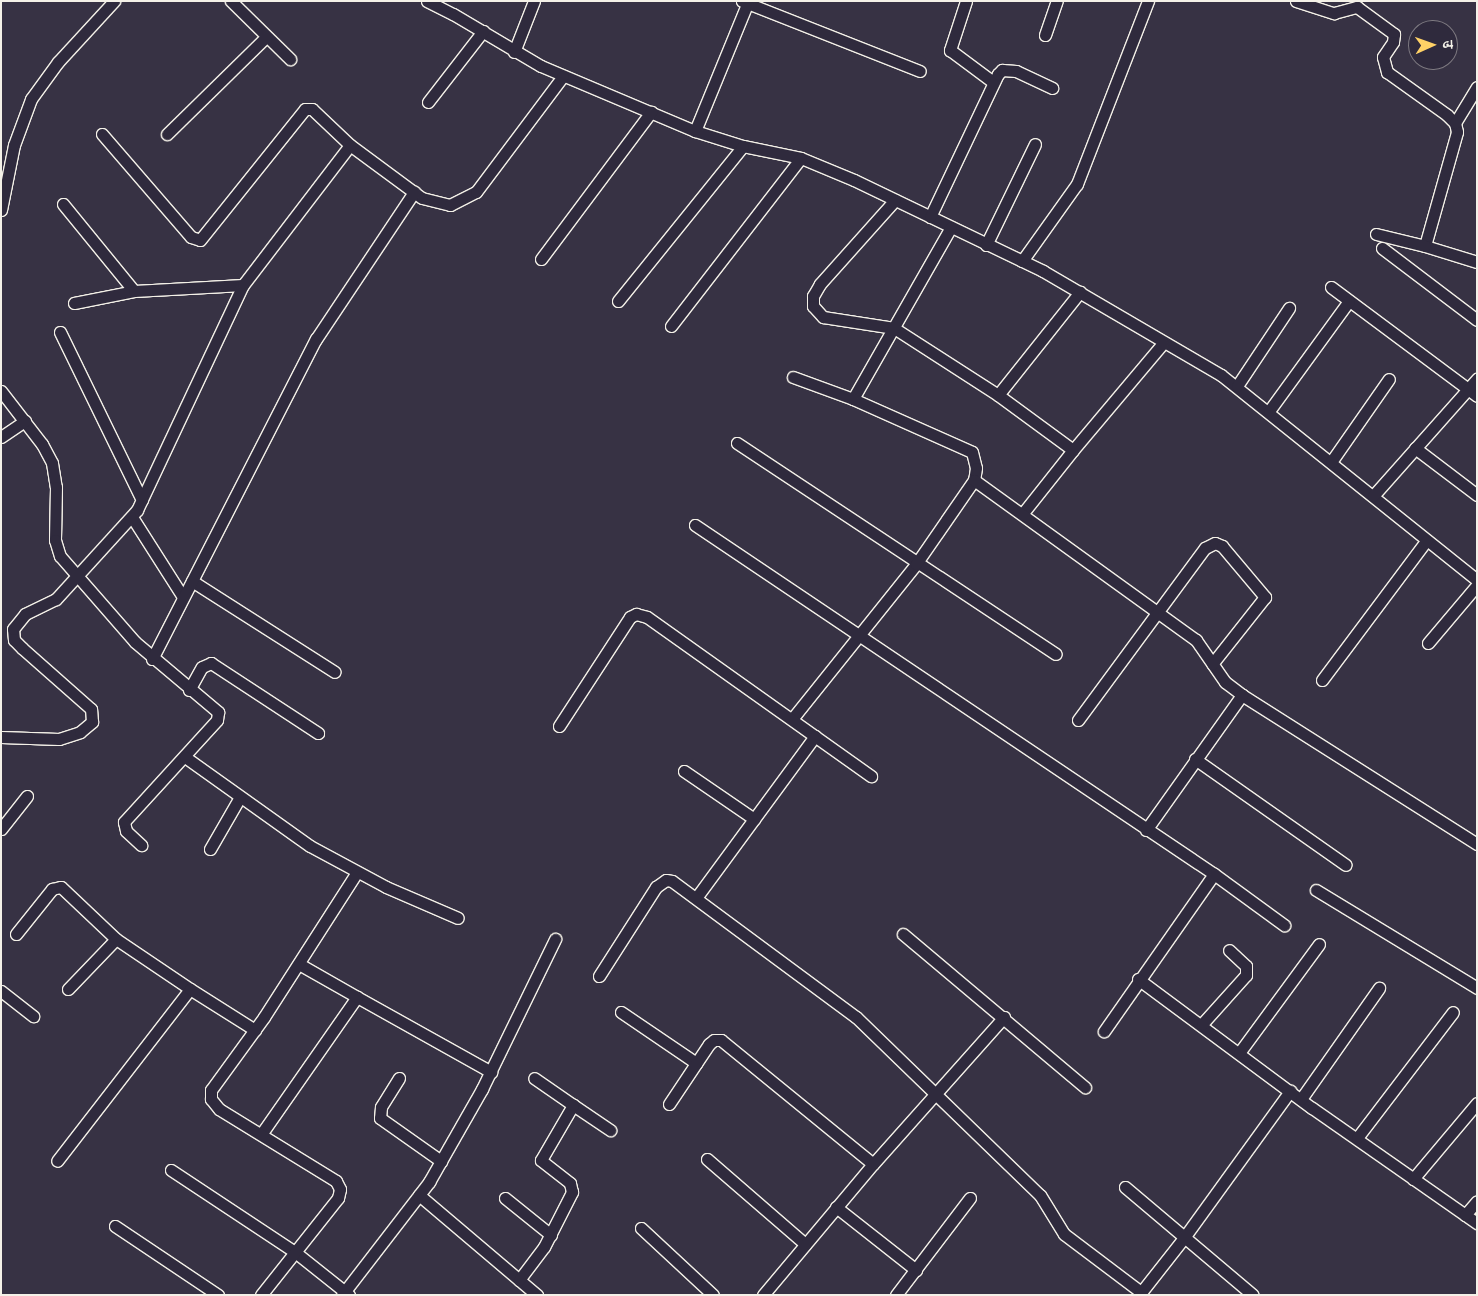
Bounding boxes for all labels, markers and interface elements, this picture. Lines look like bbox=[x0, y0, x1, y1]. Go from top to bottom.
north arrow bbox=[1408, 20, 1458, 70]
text: उ bbox=[1437, 40, 1457, 49]

